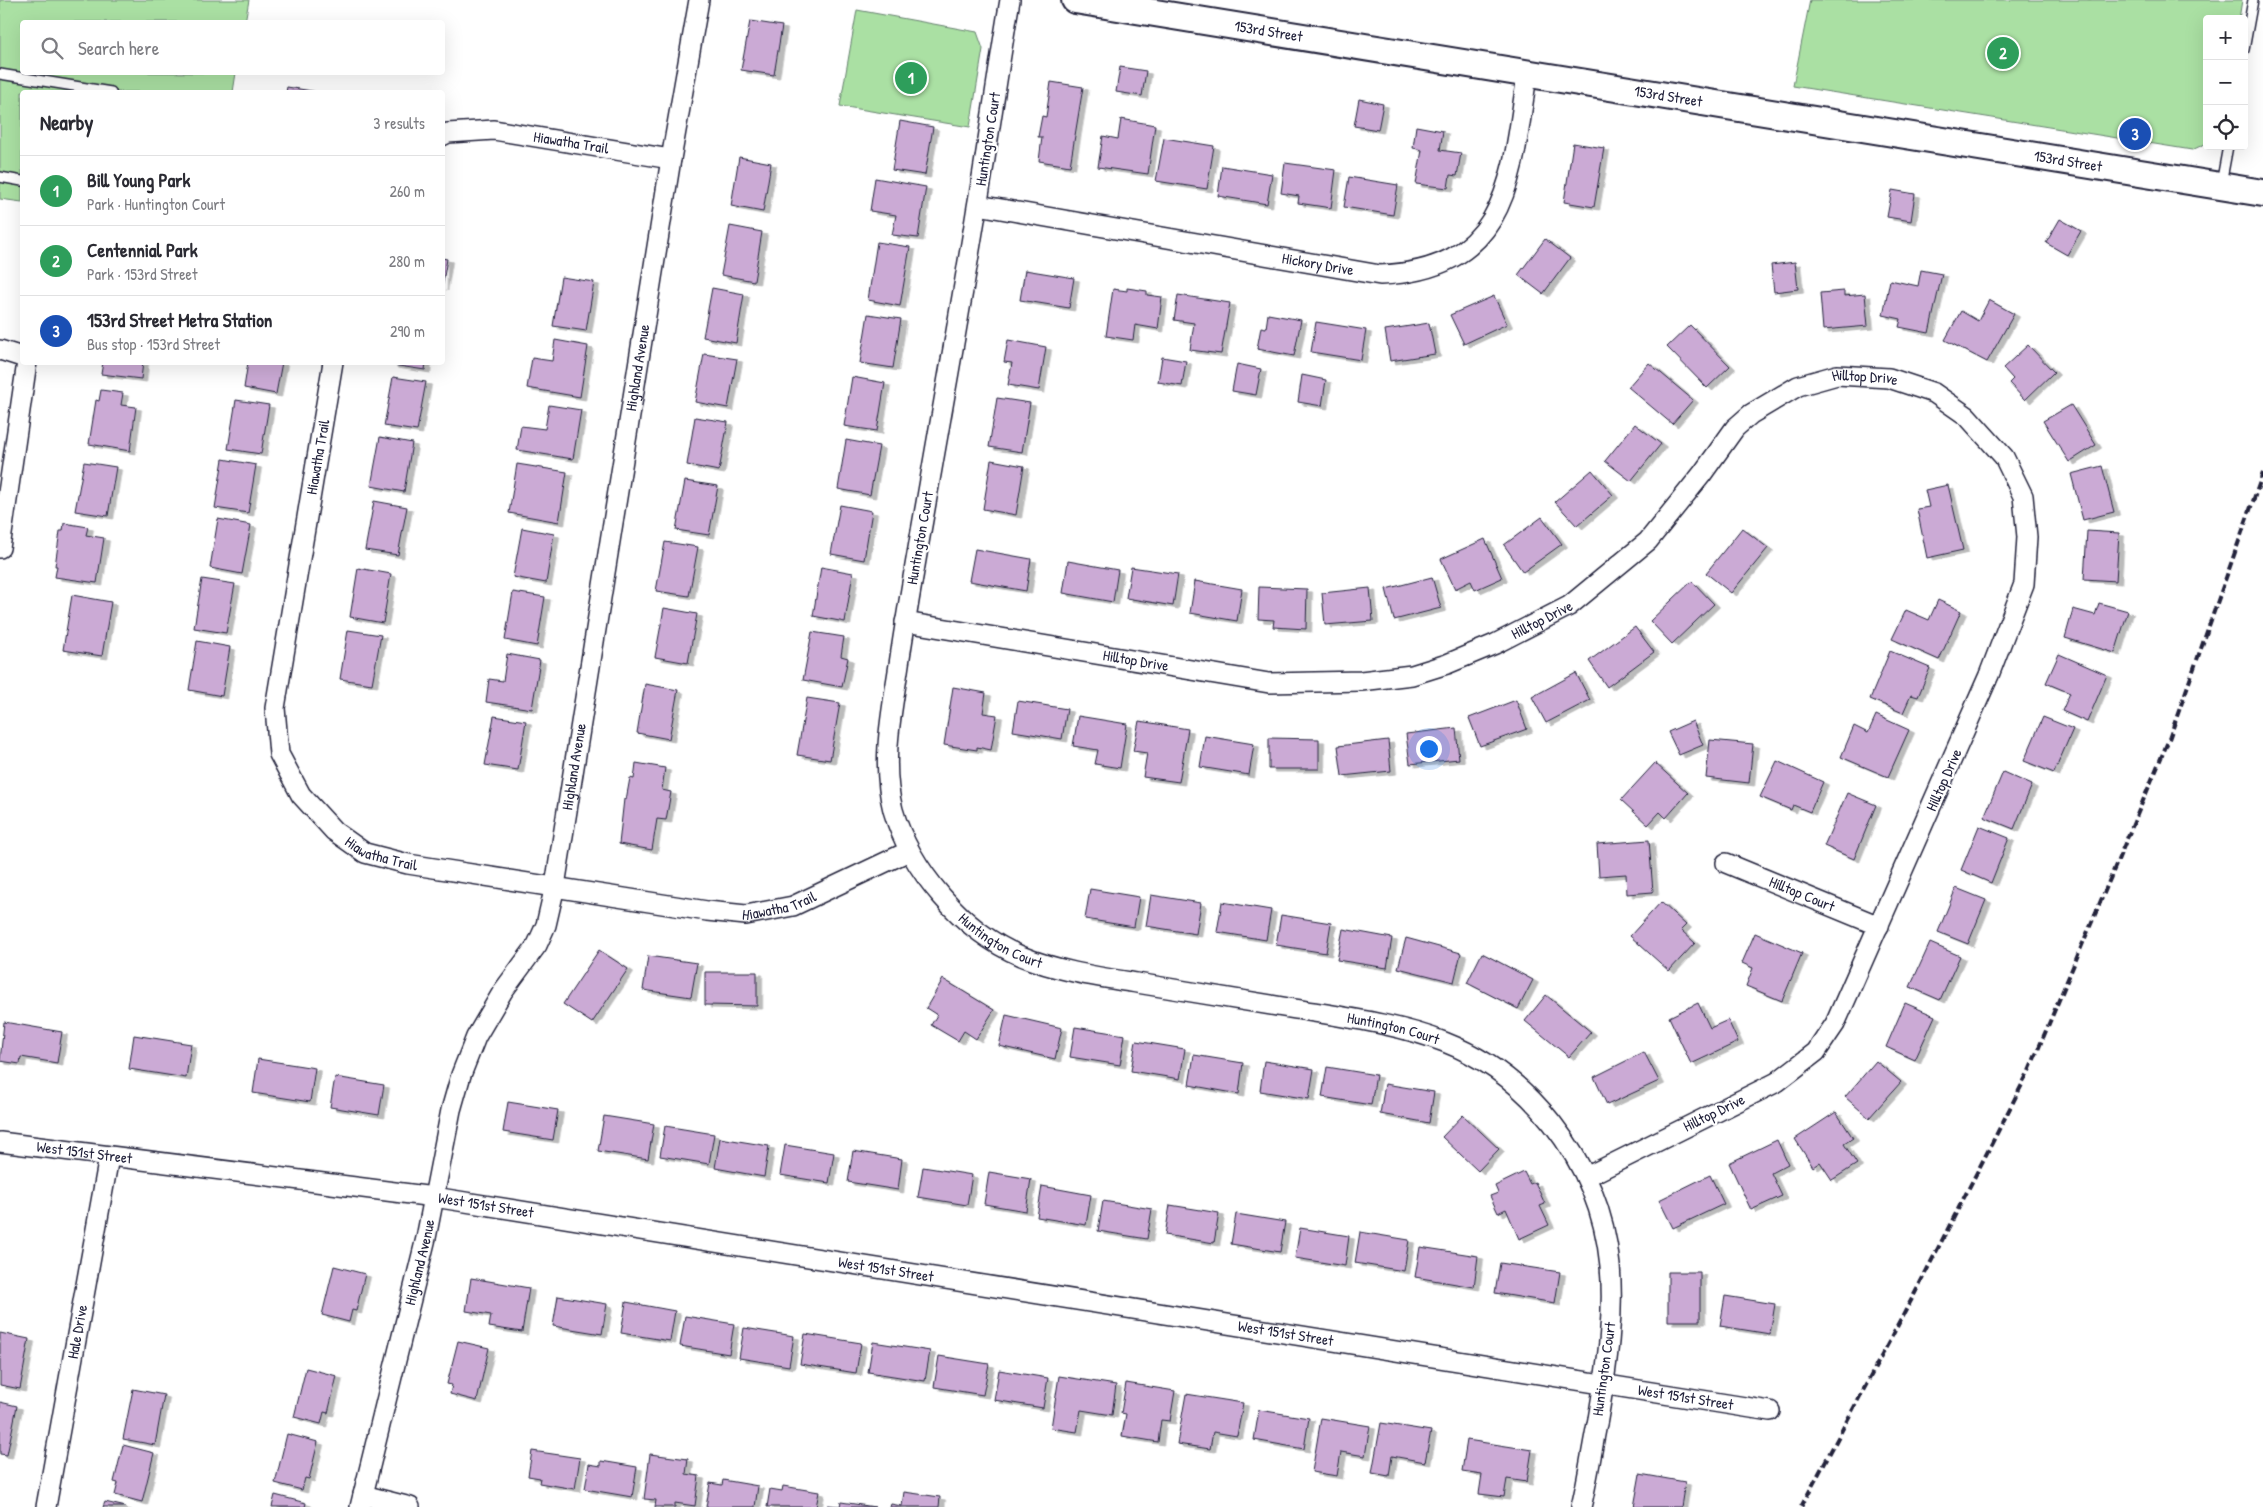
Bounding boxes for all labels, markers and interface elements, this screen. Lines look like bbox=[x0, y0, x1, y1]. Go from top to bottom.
street label: 153rd Street bbox=[1233, 15, 1305, 47]
map controls bbox=[2203, 15, 2248, 150]
button: + bbox=[2203, 15, 2248, 60]
search box bbox=[20, 20, 445, 75]
icon: search bbox=[38, 34, 66, 62]
pin: 2 bbox=[1987, 34, 2019, 72]
text: Search here bbox=[78, 35, 159, 61]
pin: 1 bbox=[895, 59, 927, 97]
button: − bbox=[2203, 60, 2248, 105]
street label: 153rd Street bbox=[1633, 80, 1705, 112]
street label: Huntington Court bbox=[970, 90, 1005, 187]
button: locate bbox=[2203, 105, 2248, 150]
text: Nearby bbox=[40, 108, 93, 137]
text: 3 results bbox=[373, 112, 425, 134]
pin: 3 bbox=[2119, 115, 2151, 153]
street label: Hiawatha Trail bbox=[532, 126, 610, 159]
street label: 153rd Street bbox=[2033, 145, 2104, 177]
text: Bill Young Park bbox=[87, 167, 190, 193]
text: 1 bbox=[53, 180, 59, 202]
text: 260 m bbox=[389, 180, 425, 202]
text: Park · Huntington Court bbox=[87, 193, 225, 215]
text: Centennial Park bbox=[87, 237, 198, 263]
street label: Hickory Drive bbox=[1281, 247, 1355, 280]
text: 2 bbox=[52, 250, 60, 272]
text: 280 m bbox=[389, 250, 425, 272]
text: Park · 153rd Street bbox=[87, 263, 197, 285]
text: 153rd Street Metra Station bbox=[87, 307, 272, 333]
text: 3 bbox=[52, 320, 60, 342]
text: 290 m bbox=[390, 320, 425, 342]
street label: Highland Avenue bbox=[620, 323, 654, 412]
text: Bus stop · 153rd Street bbox=[87, 333, 220, 355]
street label: Hilltop Drive bbox=[1829, 364, 1901, 390]
street label: Hiawatha Trail bbox=[301, 418, 334, 496]
street label: Huntington Court bbox=[901, 489, 938, 586]
street label: Hilltop Drive bbox=[1508, 595, 1576, 644]
street label: Hilltop Drive bbox=[1101, 644, 1170, 676]
street label: Highland Avenue bbox=[556, 722, 591, 811]
your location bbox=[1416, 736, 1442, 762]
street label: Hilltop Drive bbox=[1920, 745, 1967, 814]
street label: Hiawatha Trail bbox=[341, 831, 419, 875]
street label: Hilltop Court bbox=[1766, 871, 1839, 917]
street label: Hiawatha Trail bbox=[741, 886, 819, 925]
street label: Huntington Court bbox=[954, 908, 1046, 973]
street label: Huntington Court bbox=[1346, 1007, 1443, 1050]
street label: Hilltop Drive bbox=[1679, 1089, 1748, 1136]
street label: West 151st Street bbox=[35, 1136, 134, 1169]
street label: West 151st Street bbox=[437, 1187, 536, 1223]
street label: Highland Avenue bbox=[399, 1217, 439, 1307]
street label: West 151st Street bbox=[837, 1251, 936, 1287]
street label: Hale Drive bbox=[62, 1303, 92, 1360]
street label: West 151st Street bbox=[1237, 1315, 1336, 1351]
street label: Huntington Court bbox=[1587, 1320, 1621, 1417]
street label: West 151st Street bbox=[1636, 1379, 1736, 1415]

